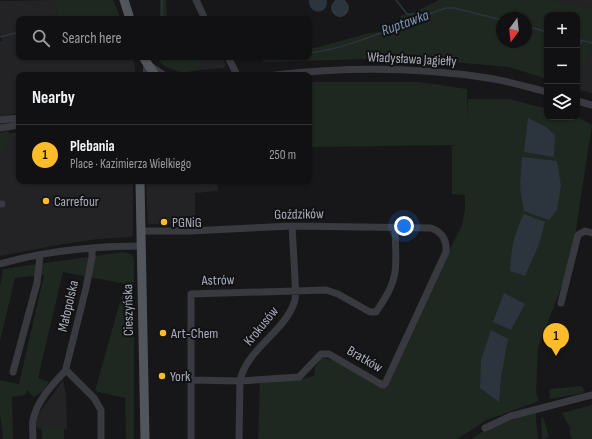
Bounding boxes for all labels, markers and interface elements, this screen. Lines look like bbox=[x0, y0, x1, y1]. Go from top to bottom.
water label: Ruptawka bbox=[379, 6, 431, 40]
north arrow bbox=[496, 12, 532, 48]
map controls bbox=[544, 12, 580, 120]
button: + bbox=[544, 12, 580, 48]
search box bbox=[16, 16, 312, 60]
icon: search bbox=[30, 27, 52, 49]
text: Search here bbox=[62, 29, 122, 48]
street label: Władysława Jagiełły bbox=[367, 48, 458, 70]
button: − bbox=[544, 48, 580, 84]
button: layers bbox=[544, 84, 580, 120]
text: Nearby bbox=[32, 88, 75, 108]
text: Plebania bbox=[70, 137, 115, 156]
text: 1 bbox=[42, 147, 48, 163]
text: 250 m bbox=[269, 147, 296, 163]
text: Place · Kazimierza Wielkiego bbox=[70, 156, 191, 172]
place label: Carrefour bbox=[54, 193, 99, 210]
marker: Carrefour bbox=[41, 196, 51, 206]
street label: Goździków bbox=[274, 205, 324, 223]
place label: PGNiG bbox=[172, 214, 202, 231]
your location bbox=[394, 216, 414, 236]
marker: PGNiG bbox=[159, 217, 169, 227]
street label: Astrów bbox=[200, 271, 235, 289]
street label: Małopolska bbox=[54, 279, 82, 333]
street label: Cieszyńska bbox=[119, 284, 137, 336]
street label: Krokusów bbox=[240, 303, 282, 349]
pin: 1 bbox=[543, 323, 569, 356]
place label: Art-Chem bbox=[170, 325, 218, 342]
marker: Art-Chem bbox=[158, 328, 168, 338]
street label: Bratków bbox=[344, 342, 386, 376]
place label: York bbox=[170, 368, 191, 385]
marker: York bbox=[157, 371, 167, 381]

